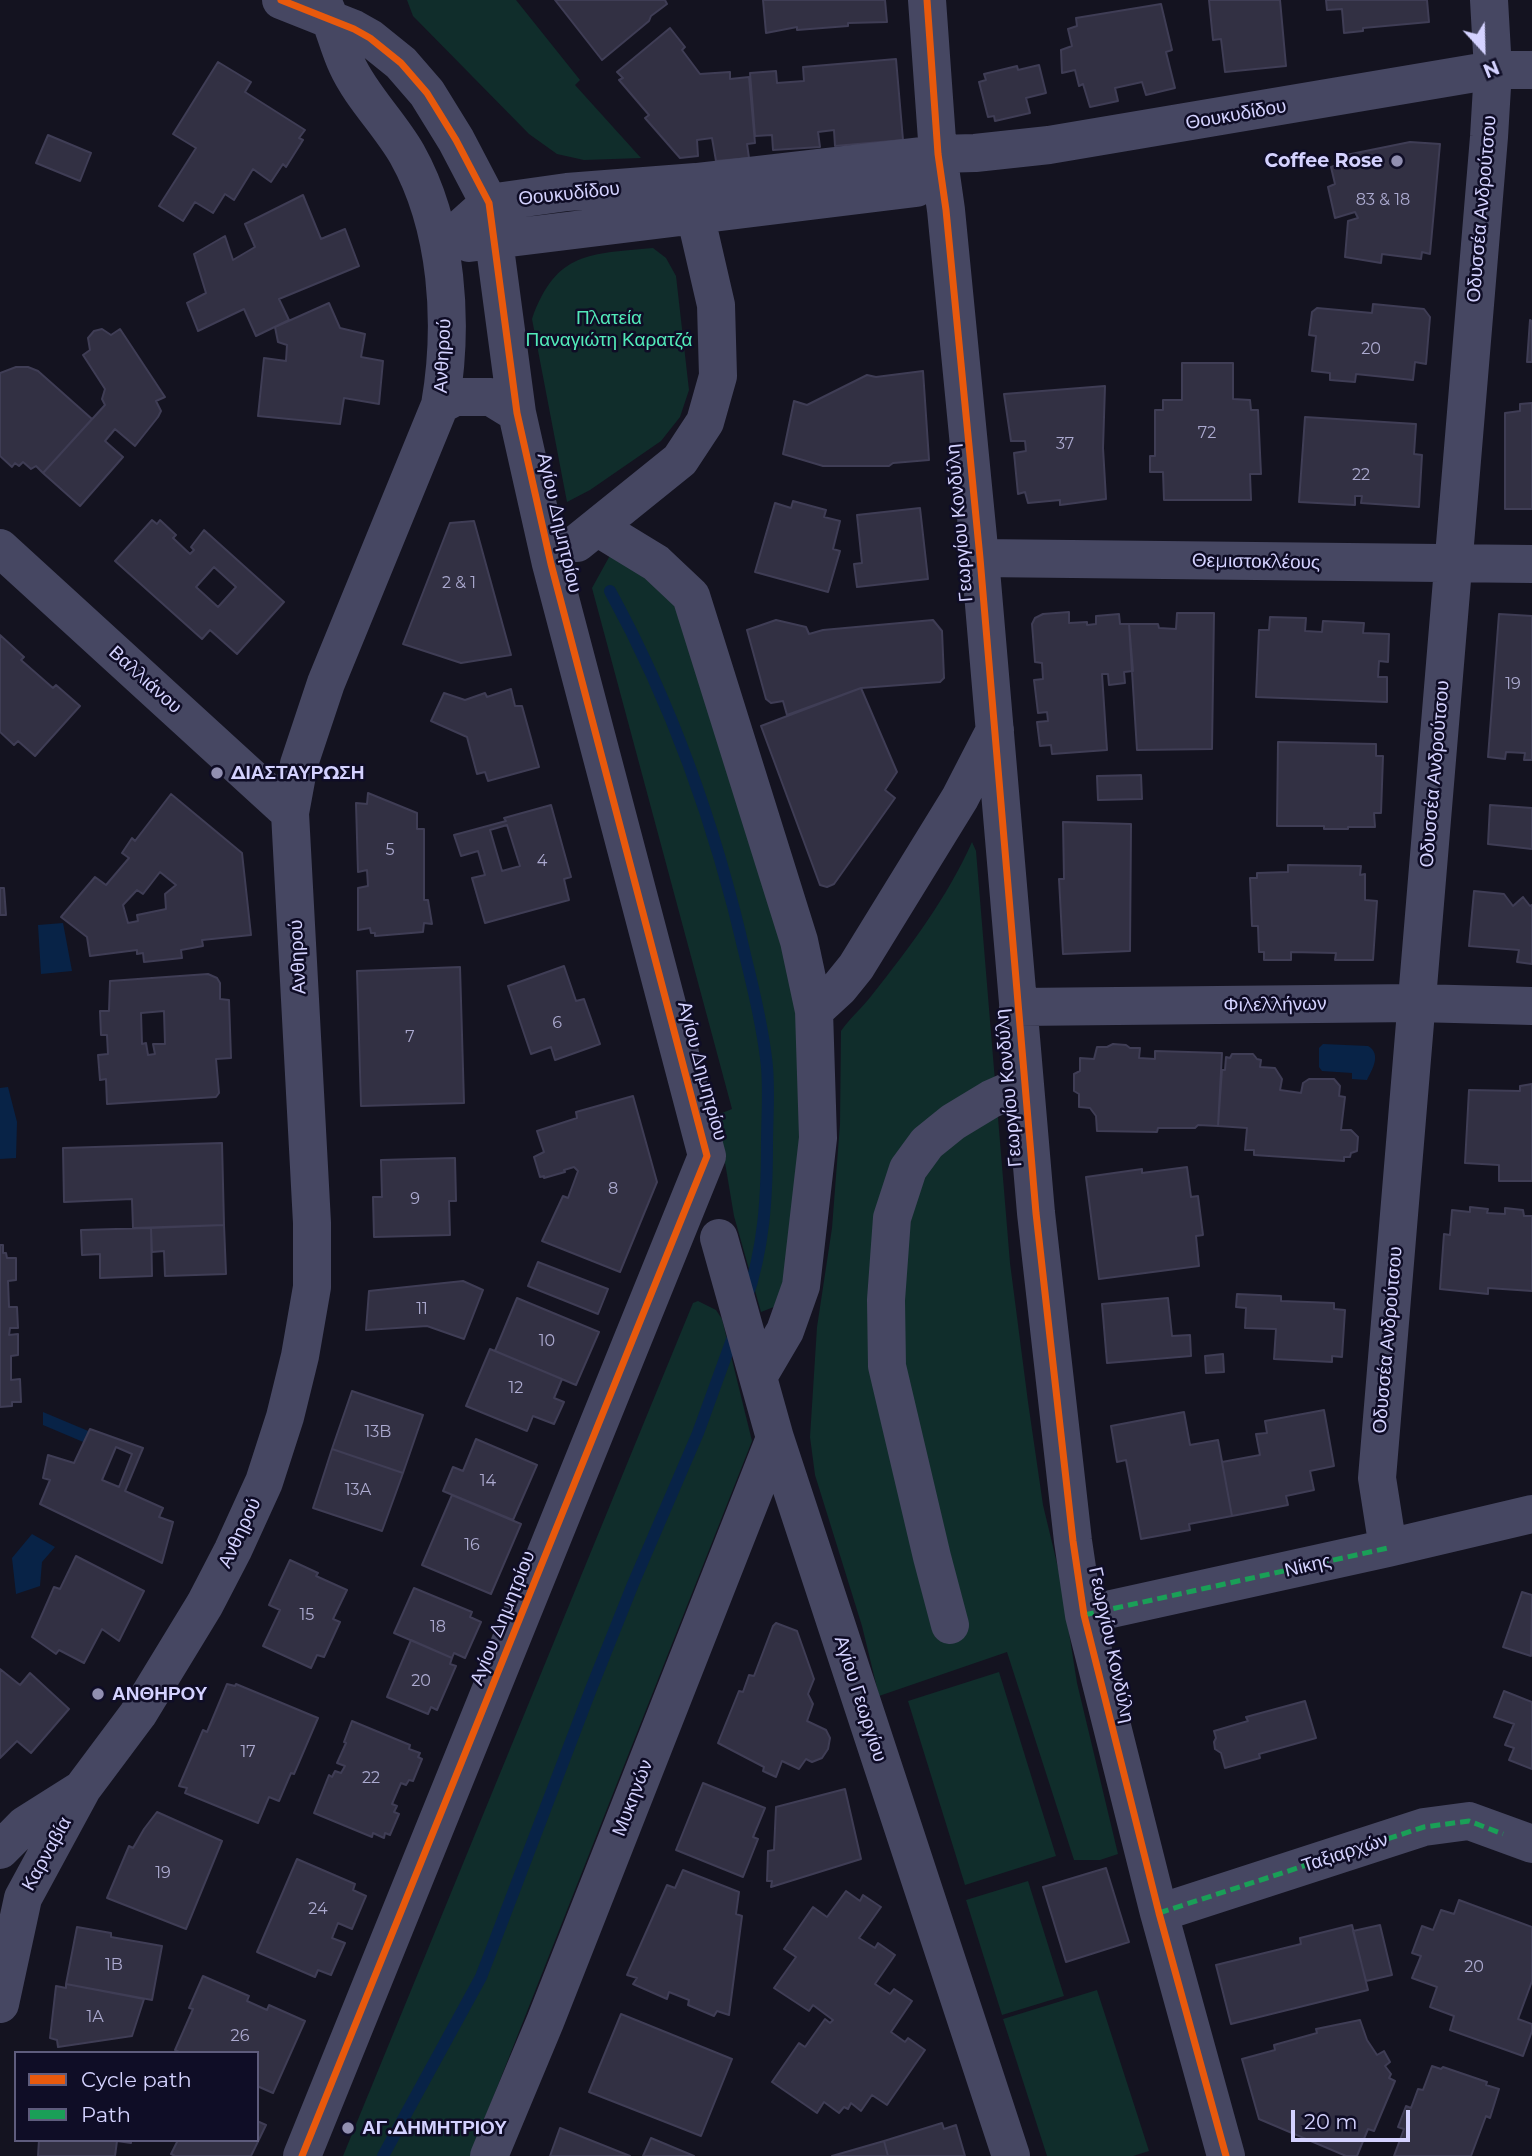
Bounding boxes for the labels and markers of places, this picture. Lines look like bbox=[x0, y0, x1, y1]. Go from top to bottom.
place label: Coffee Rose bbox=[1265, 150, 1383, 172]
marker: Coffee Rose bbox=[1389, 153, 1405, 169]
place label: ΔΙΑΣΤΑΥΡΩΣΗ bbox=[231, 762, 364, 784]
marker: ΔΙΑΣΤΑΥΡΩΣΗ bbox=[209, 765, 225, 781]
place label: ΑΝΘΗΡΟΥ bbox=[112, 1683, 208, 1705]
marker: ΑΝΘΗΡΟΥ bbox=[90, 1686, 106, 1702]
place label: ΑΓ.ΔΗΜΗΤΡΙΟΥ bbox=[362, 2117, 507, 2139]
marker: ΑΓ.ΔΗΜΗΤΡΙΟΥ bbox=[340, 2120, 356, 2136]

